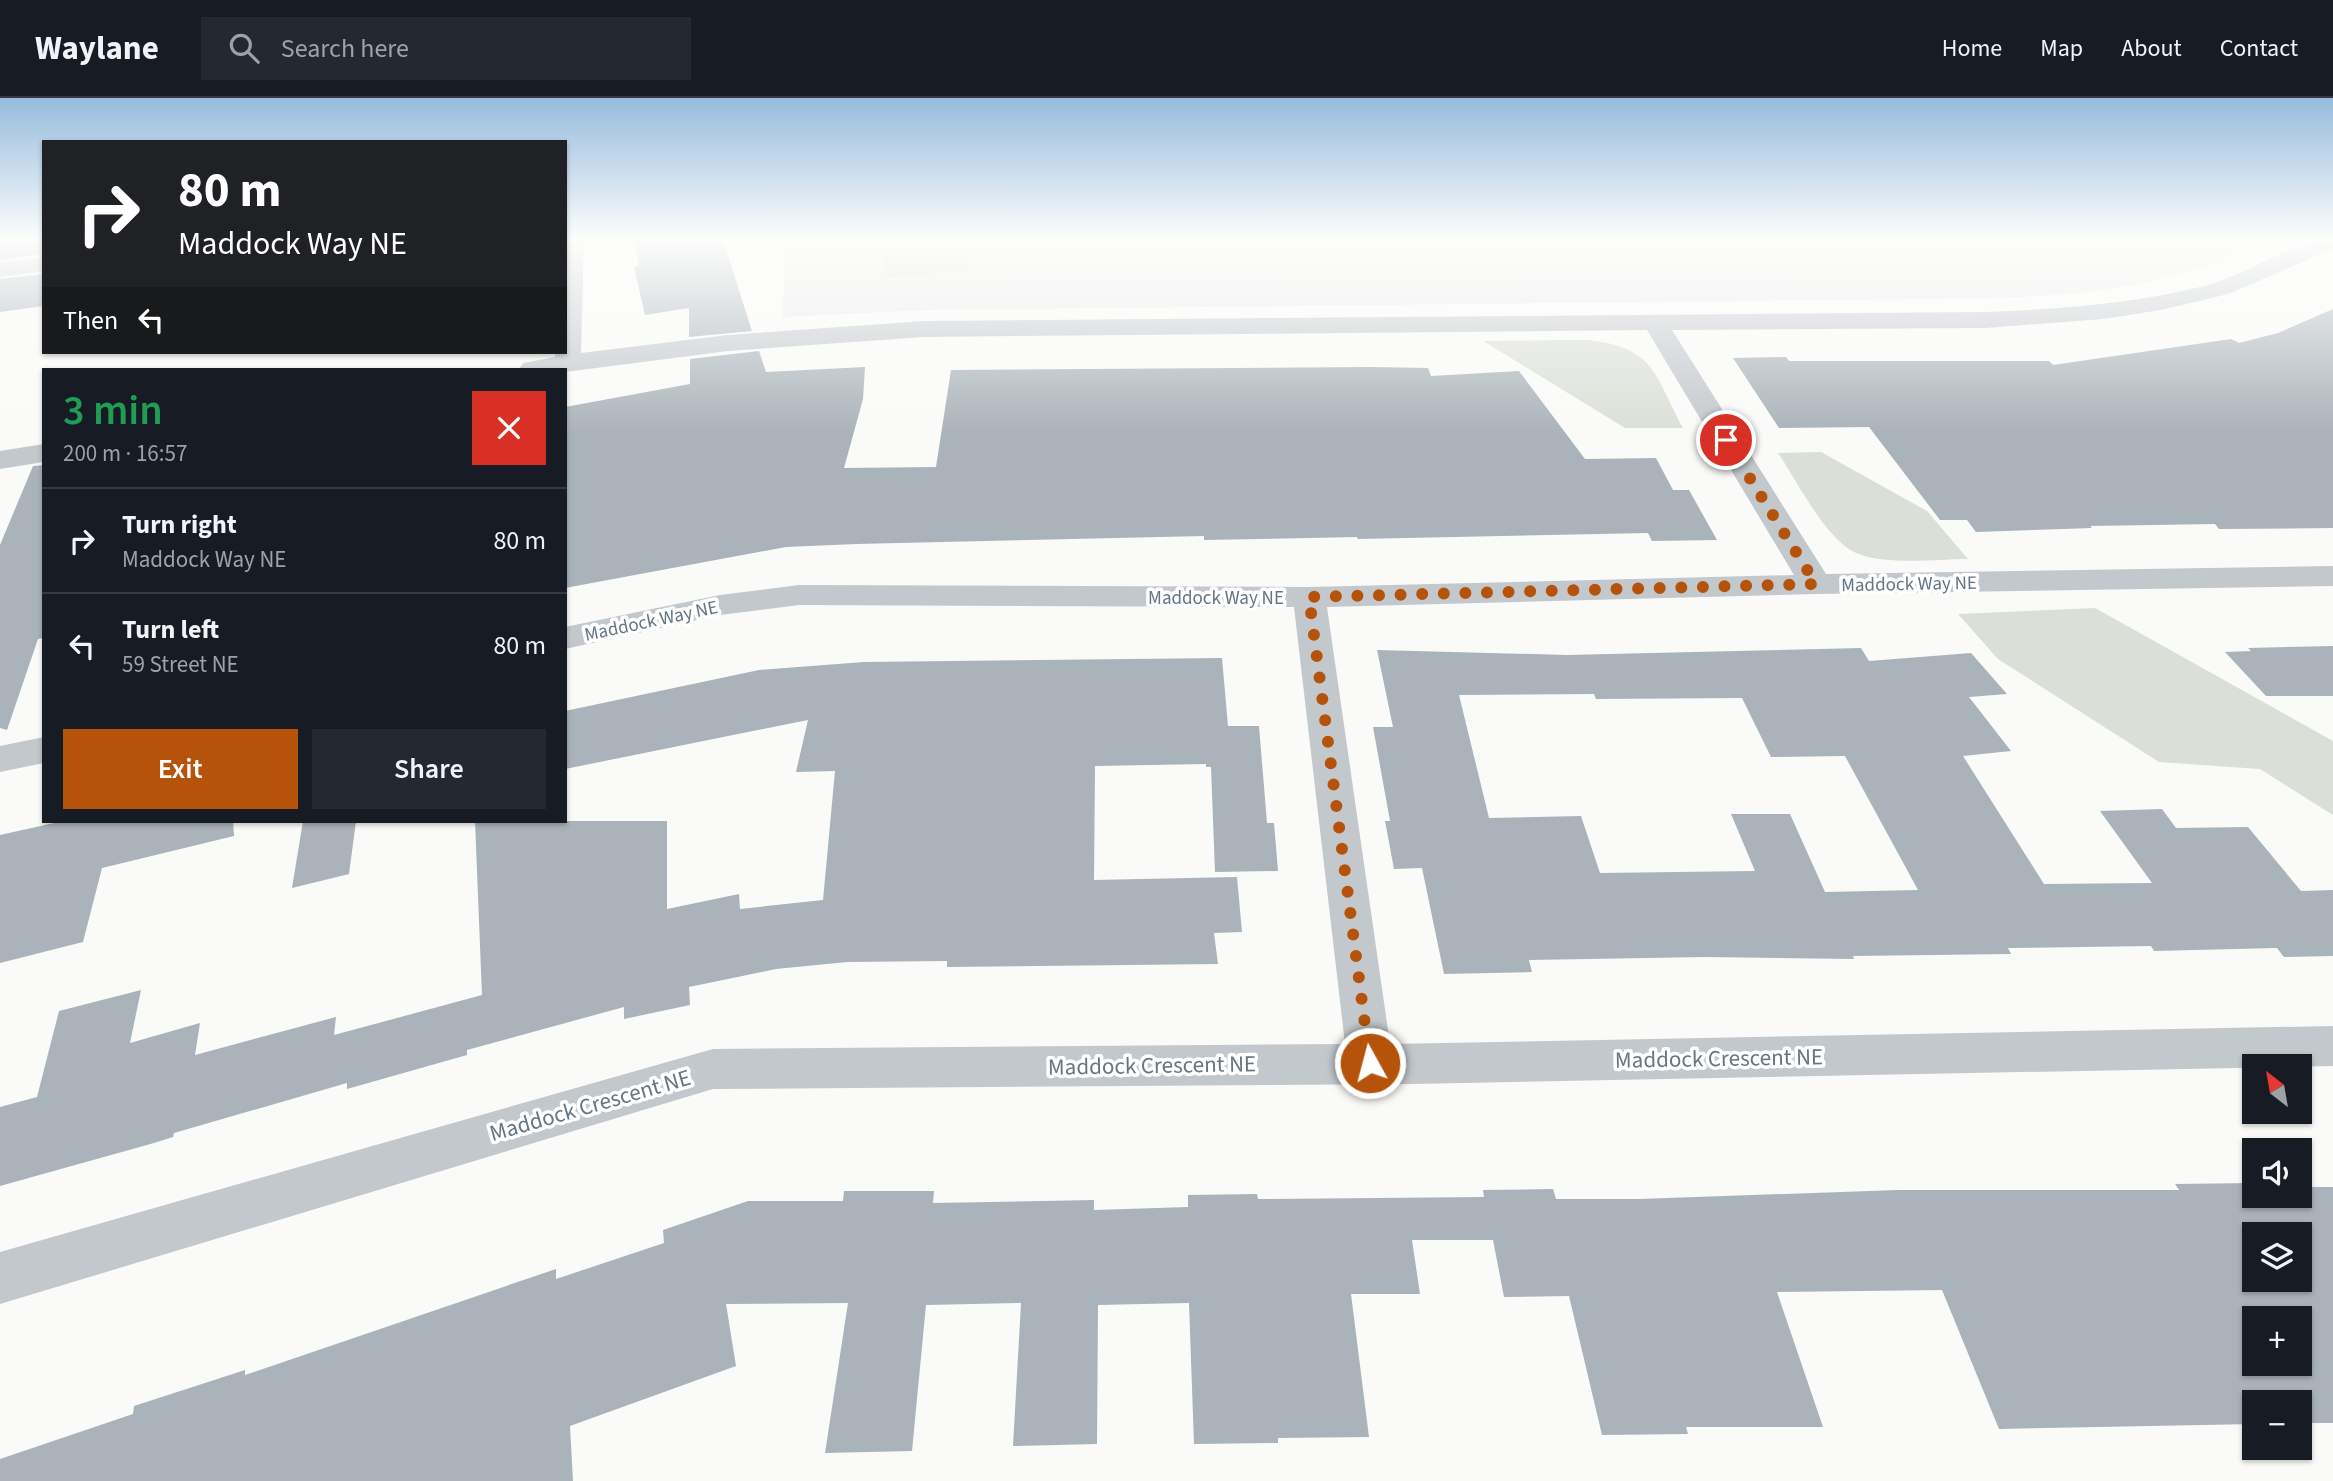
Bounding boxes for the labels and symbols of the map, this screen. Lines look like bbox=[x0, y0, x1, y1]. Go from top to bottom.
pin bbox=[1696, 410, 1756, 470]
street label: Maddock Way NE bbox=[1841, 570, 1977, 599]
street label: Maddock Way NE bbox=[1148, 585, 1284, 612]
street label: Maddock Way NE bbox=[582, 594, 721, 649]
position arrow bbox=[1333, 1026, 1407, 1100]
street label: Maddock Crescent NE bbox=[1615, 1040, 1823, 1077]
street label: Maddock Crescent NE bbox=[1048, 1047, 1256, 1084]
north arrow bbox=[2242, 1054, 2312, 1124]
street label: Maddock Crescent NE bbox=[486, 1061, 695, 1150]

